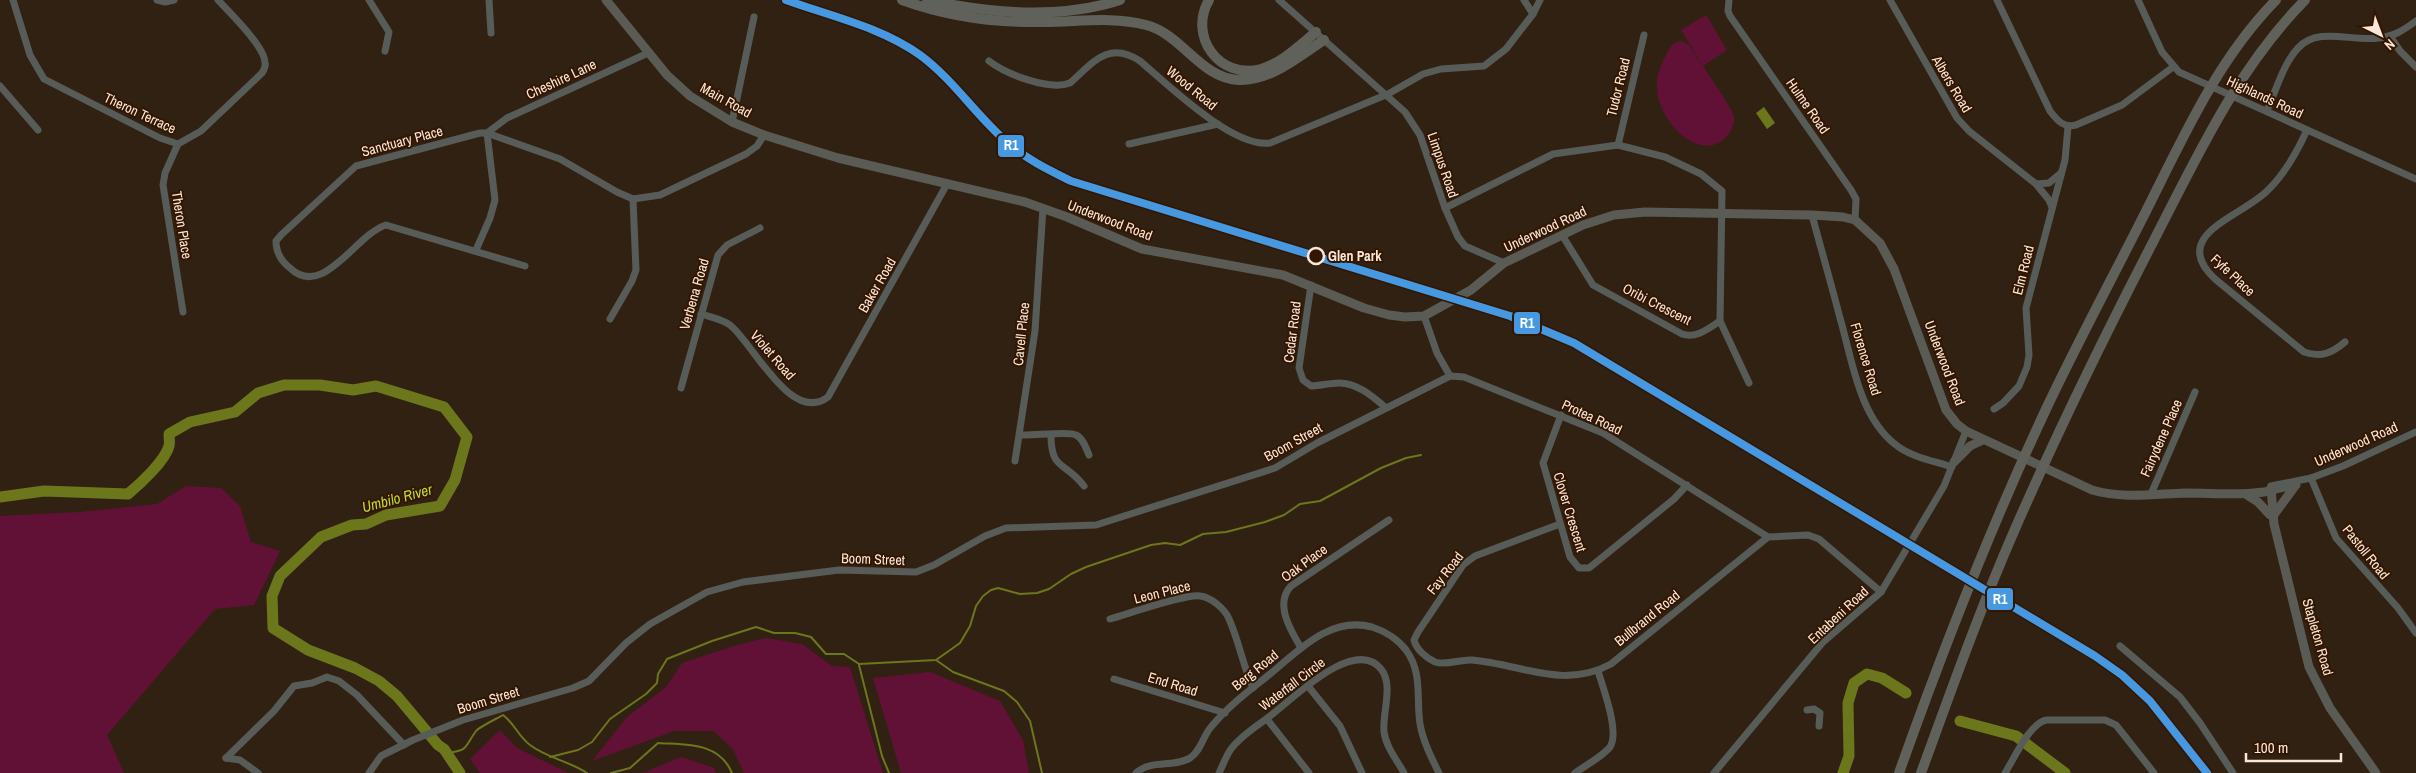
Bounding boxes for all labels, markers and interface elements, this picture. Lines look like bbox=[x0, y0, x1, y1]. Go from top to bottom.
north arrow bbox=[2356, 10, 2406, 60]
text: N bbox=[2381, 35, 2399, 54]
street label: Albers Road bbox=[1928, 51, 1976, 116]
street label: Cheshire Lane bbox=[523, 55, 599, 103]
street label: Tudor Road bbox=[1602, 56, 1634, 118]
street label: Wood Road bbox=[1163, 62, 1221, 114]
street label: Highlands Road bbox=[2224, 71, 2306, 123]
street label: Hulme Road bbox=[1782, 75, 1834, 137]
street label: Main Road bbox=[697, 79, 755, 121]
street label: Theron Terrace bbox=[101, 88, 179, 138]
street label: Sanctuary Place bbox=[359, 121, 445, 161]
street label: Limpus Road bbox=[1423, 130, 1463, 200]
line badge: R1 bbox=[997, 134, 1025, 158]
text: R1 bbox=[1004, 136, 1019, 154]
street label: Theron Place bbox=[168, 190, 196, 260]
street label: Underwood Road bbox=[1065, 196, 1155, 244]
street label: Underwood Road bbox=[1501, 202, 1589, 256]
street label: Elm Road bbox=[2008, 243, 2038, 297]
marker: Glen Park bbox=[1307, 247, 1325, 265]
place label: Glen Park bbox=[1328, 247, 1382, 265]
street label: Fyfe Place bbox=[2207, 250, 2259, 300]
street label: Baker Road bbox=[854, 254, 900, 316]
street label: Verbena Road bbox=[675, 256, 713, 332]
street label: Oribi Crescent bbox=[1620, 279, 1694, 329]
street label: Cedar Road bbox=[1279, 300, 1305, 364]
street label: Cavell Place bbox=[1009, 301, 1033, 367]
line badge: R1 bbox=[1513, 311, 1541, 335]
text: R1 bbox=[1520, 314, 1535, 332]
street label: Underwood Road bbox=[1921, 318, 1969, 408]
street label: Florence Road bbox=[1846, 320, 1886, 398]
street label: Violet Road bbox=[747, 327, 799, 383]
street label: Protea Road bbox=[1559, 395, 1625, 439]
street label: Fairydene Place bbox=[2136, 396, 2186, 480]
street label: Underwood Road bbox=[2312, 418, 2400, 470]
street label: Boom Street bbox=[1261, 419, 1325, 465]
street label: Clover Crescent bbox=[1549, 470, 1591, 554]
water label: Umbilo River bbox=[360, 478, 435, 517]
street label: Pastoll Road bbox=[2339, 521, 2393, 583]
street label: Oak Place bbox=[1277, 540, 1331, 586]
street label: Fay Road bbox=[1423, 548, 1467, 598]
street label: Boom Street bbox=[841, 549, 905, 569]
street label: Leon Place bbox=[1132, 576, 1192, 608]
street label: Entabeni Road bbox=[1804, 582, 1872, 648]
street label: Bullbrand Road bbox=[1611, 586, 1683, 650]
line badge: R1 bbox=[1986, 587, 2014, 611]
text: R1 bbox=[1993, 590, 2008, 608]
street label: Stapleton Road bbox=[2298, 596, 2338, 678]
street label: Berg Road bbox=[1228, 646, 1282, 694]
street label: Waterfall Circle bbox=[1255, 653, 1329, 715]
street label: End Road bbox=[1146, 668, 1200, 700]
street label: Boom Street bbox=[455, 682, 521, 718]
scale bar bbox=[2246, 730, 2341, 762]
text: 100 m bbox=[2254, 737, 2288, 758]

